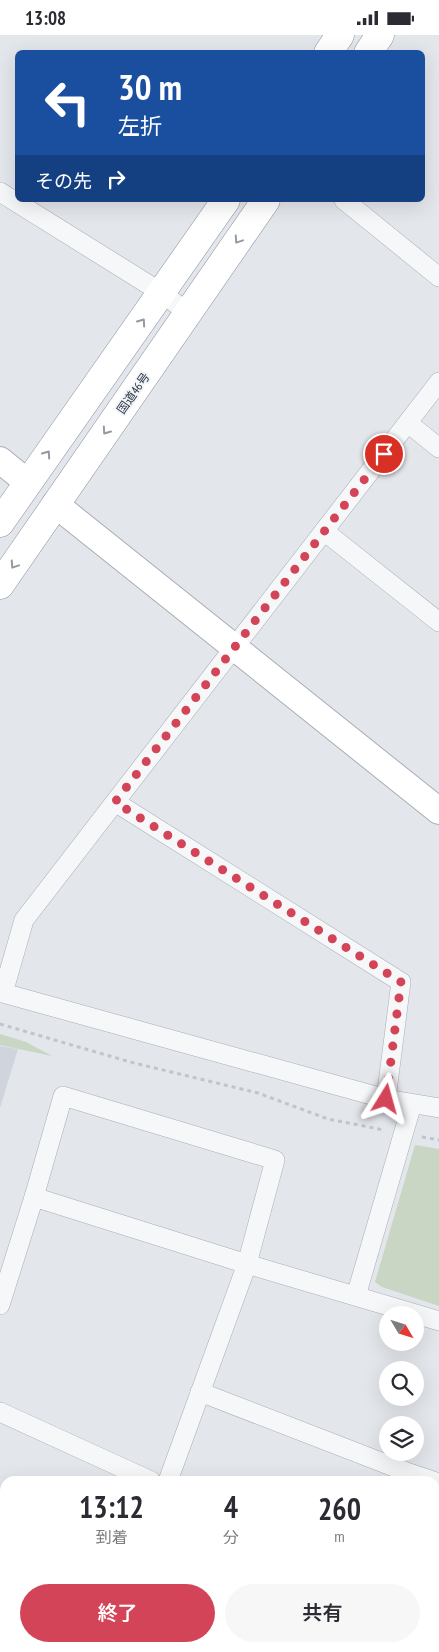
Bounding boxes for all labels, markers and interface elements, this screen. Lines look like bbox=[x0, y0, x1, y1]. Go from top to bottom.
text: 13:08 bbox=[25, 6, 66, 30]
text: 30 m bbox=[118, 64, 182, 110]
icon: left bbox=[35, 70, 100, 135]
text: 左折 bbox=[118, 112, 162, 140]
icon: right bbox=[102, 165, 130, 193]
text: その先 bbox=[35, 169, 92, 193]
one-way arrow bbox=[235, 234, 244, 244]
one-way arrow bbox=[136, 318, 145, 328]
street label: 国道46号 bbox=[113, 370, 153, 416]
one-way arrow bbox=[103, 426, 112, 435]
pin bbox=[363, 433, 405, 475]
icon: arrive bbox=[370, 440, 398, 468]
one-way arrow bbox=[42, 451, 50, 460]
one-way arrow bbox=[11, 559, 20, 569]
position arrow bbox=[359, 1072, 411, 1124]
north arrow bbox=[379, 1306, 424, 1351]
map controls bbox=[379, 1306, 424, 1461]
button: search bbox=[379, 1361, 424, 1406]
button: layers bbox=[379, 1416, 424, 1461]
text: 13:12 bbox=[79, 1487, 144, 1526]
text: 4 bbox=[224, 1487, 238, 1526]
text: 260 bbox=[318, 1489, 361, 1528]
text: m bbox=[334, 1526, 345, 1546]
text: 到着 bbox=[95, 1527, 127, 1547]
text: 分 bbox=[223, 1527, 239, 1547]
button: 終了 bbox=[20, 1584, 215, 1642]
button: 共有 bbox=[225, 1584, 420, 1642]

